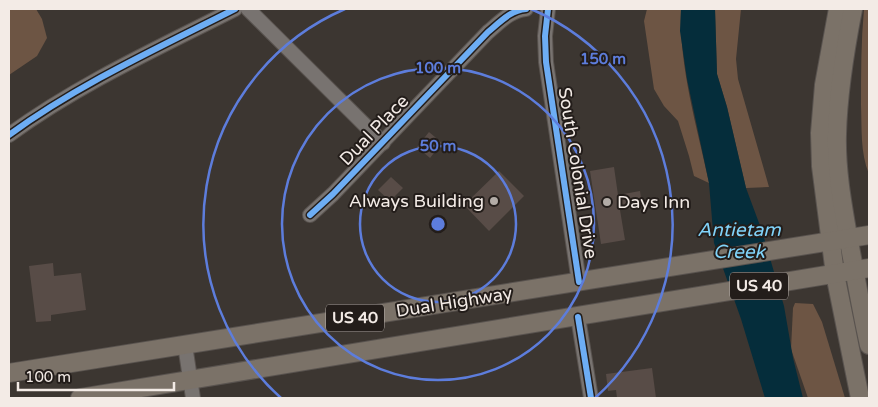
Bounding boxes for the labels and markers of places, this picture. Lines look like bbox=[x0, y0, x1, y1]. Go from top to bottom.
place label: Always Building bbox=[349, 190, 484, 212]
place label: Days Inn bbox=[617, 191, 690, 213]
marker: Always Building bbox=[488, 195, 500, 207]
marker: Days Inn bbox=[601, 196, 613, 208]
centre of rings bbox=[429, 215, 447, 233]

